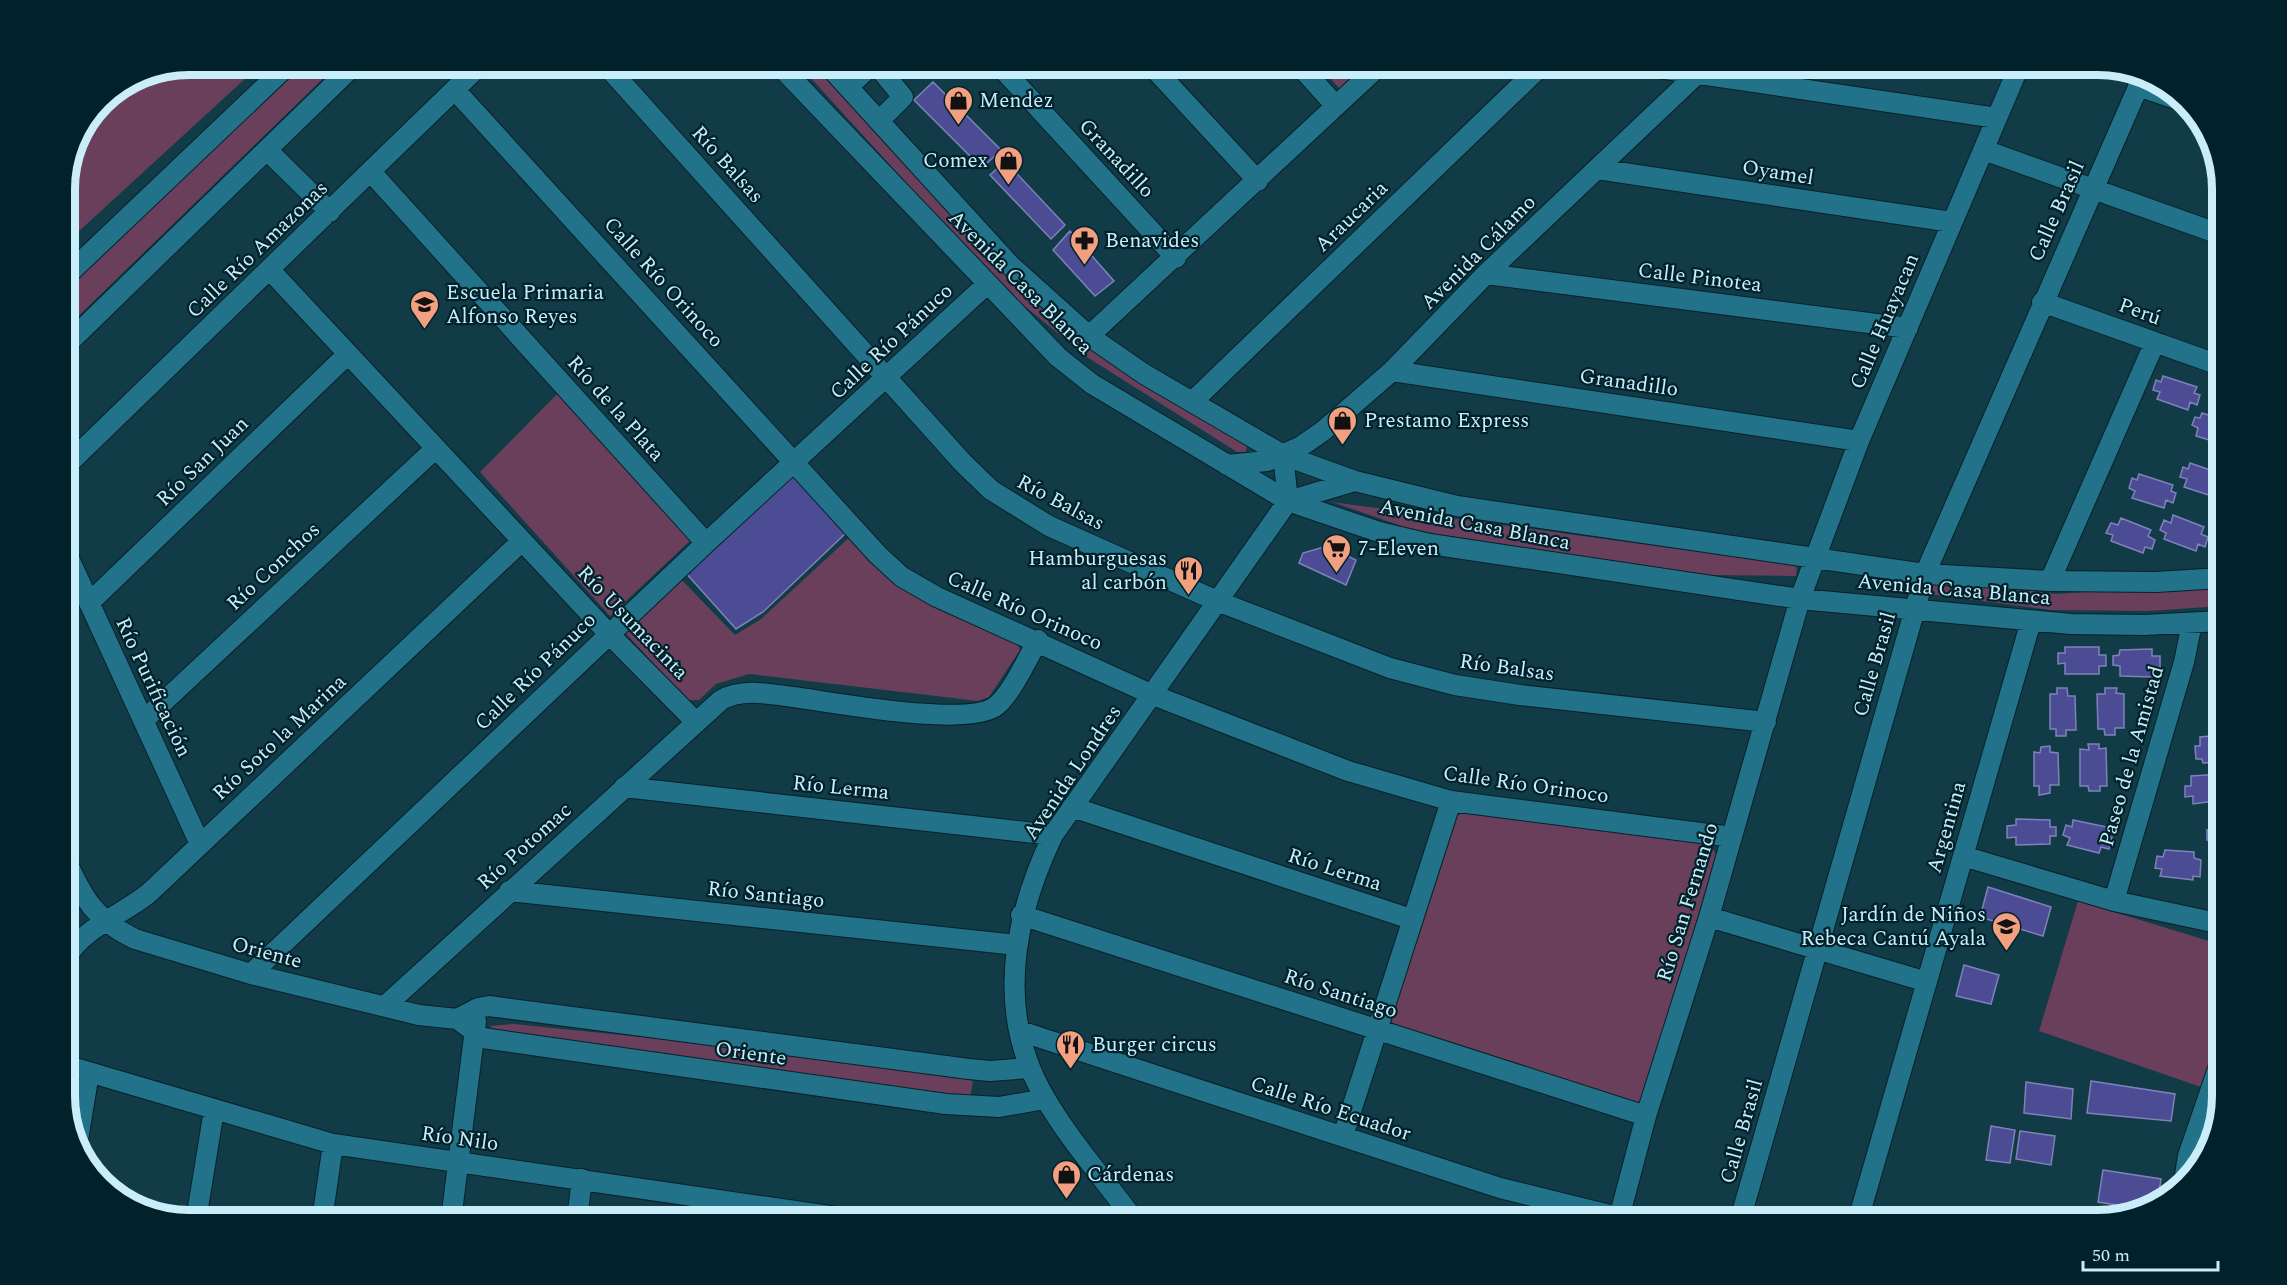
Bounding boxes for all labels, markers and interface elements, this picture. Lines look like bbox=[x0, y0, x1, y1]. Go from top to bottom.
shop icon: Mendez bbox=[942, 84, 974, 126]
place label: Mendez bbox=[979, 85, 1054, 117]
street label: Granadillo bbox=[1071, 111, 1162, 206]
street label: Río Balsas bbox=[683, 118, 771, 211]
shop icon: Comex bbox=[993, 144, 1025, 186]
place label: Comex bbox=[923, 145, 988, 177]
street label: Oyamel bbox=[1740, 152, 1816, 194]
street label: Calle Brasil bbox=[2020, 156, 2093, 267]
street label: Calle Río Amazonas bbox=[179, 173, 336, 326]
street label: Araucaria bbox=[1308, 173, 1396, 260]
street label: Avenida Cálamo bbox=[1414, 188, 1544, 318]
street label: Avenida Casa Blanca bbox=[940, 203, 1101, 363]
street label: Calle Río Orinoco bbox=[595, 210, 731, 355]
pharmacy icon: Benavides bbox=[1068, 224, 1100, 266]
place label: Benavides bbox=[1105, 225, 1199, 257]
street label: Calle Huayacan bbox=[1842, 248, 1928, 394]
street label: Calle Pinotea bbox=[1636, 255, 1764, 302]
street label: Calle Río Pánuco bbox=[823, 276, 961, 408]
place label: Escuela Primaria Alfonso Reyes bbox=[446, 277, 605, 333]
school or university icon: Escuela Primaria Alfonso Reyes bbox=[409, 288, 441, 330]
street label: Perú bbox=[2114, 290, 2166, 334]
street label: Río de la Plata bbox=[559, 348, 672, 469]
street label: Granadillo bbox=[1577, 360, 1680, 406]
shop icon: Prestamo Express bbox=[1327, 404, 1359, 446]
place label: Prestamo Express bbox=[1364, 405, 1529, 437]
street label: Río San Juan bbox=[149, 409, 256, 514]
street label: Río Balsas bbox=[1011, 466, 1110, 539]
street label: Avenida Casa Blanca bbox=[1377, 491, 1574, 559]
street label: Río Conchos bbox=[219, 515, 328, 619]
supermarket icon: 7-Eleven bbox=[1321, 532, 1353, 574]
place label: 7-Eleven bbox=[1358, 533, 1439, 565]
place label: Hamburguesas al carbón bbox=[1028, 543, 1167, 599]
restaurant icon: Hamburguesas al carbón bbox=[1172, 554, 1204, 596]
street label: Río Usumacinta bbox=[569, 558, 696, 688]
street label: Calle Río Orinoco bbox=[942, 562, 1107, 660]
street label: Avenida Casa Blanca bbox=[1856, 566, 2053, 614]
street label: Calle Río Pánuco bbox=[467, 605, 604, 738]
street label: Calle Brasil bbox=[1845, 608, 1905, 720]
street label: Río Purificación bbox=[107, 612, 200, 763]
street label: Río Balsas bbox=[1457, 645, 1556, 690]
street label: Paseo de la Amistad bbox=[2091, 662, 2173, 850]
street label: Río Soto la Marina bbox=[205, 666, 355, 809]
street label: Avenida Londres bbox=[1016, 698, 1130, 847]
street label: Calle Río Orinoco bbox=[1441, 758, 1611, 812]
street label: Río Lerma bbox=[791, 767, 892, 809]
street label: Argentina bbox=[1919, 777, 1976, 877]
street label: Río Potomac bbox=[470, 795, 579, 898]
street label: Río San Fernando bbox=[1649, 819, 1727, 986]
street label: Río Lerma bbox=[1284, 840, 1386, 900]
street label: Río Santiago bbox=[706, 873, 826, 917]
place label: Jardín de Niños Rebeca Cantú Ayala bbox=[1801, 899, 1987, 955]
school or university icon: Jardín de Niños Rebeca Cantú Ayala bbox=[1991, 910, 2023, 952]
street label: Oriente bbox=[228, 928, 306, 978]
street label: Río Santiago bbox=[1280, 961, 1402, 1027]
restaurant icon: Burger circus bbox=[1055, 1028, 1087, 1070]
place label: Burger circus bbox=[1092, 1029, 1217, 1061]
street label: Oriente bbox=[713, 1033, 789, 1075]
street label: Calle Río Ecuador bbox=[1246, 1068, 1415, 1150]
street label: Calle Brasil bbox=[1712, 1075, 1772, 1187]
street label: Río Nilo bbox=[419, 1118, 501, 1160]
shop icon: Cárdenas bbox=[1050, 1158, 1082, 1200]
place label: Cárdenas bbox=[1087, 1159, 1174, 1191]
scale bar bbox=[2083, 1234, 2218, 1272]
text: 50 m bbox=[2092, 1242, 2130, 1269]

